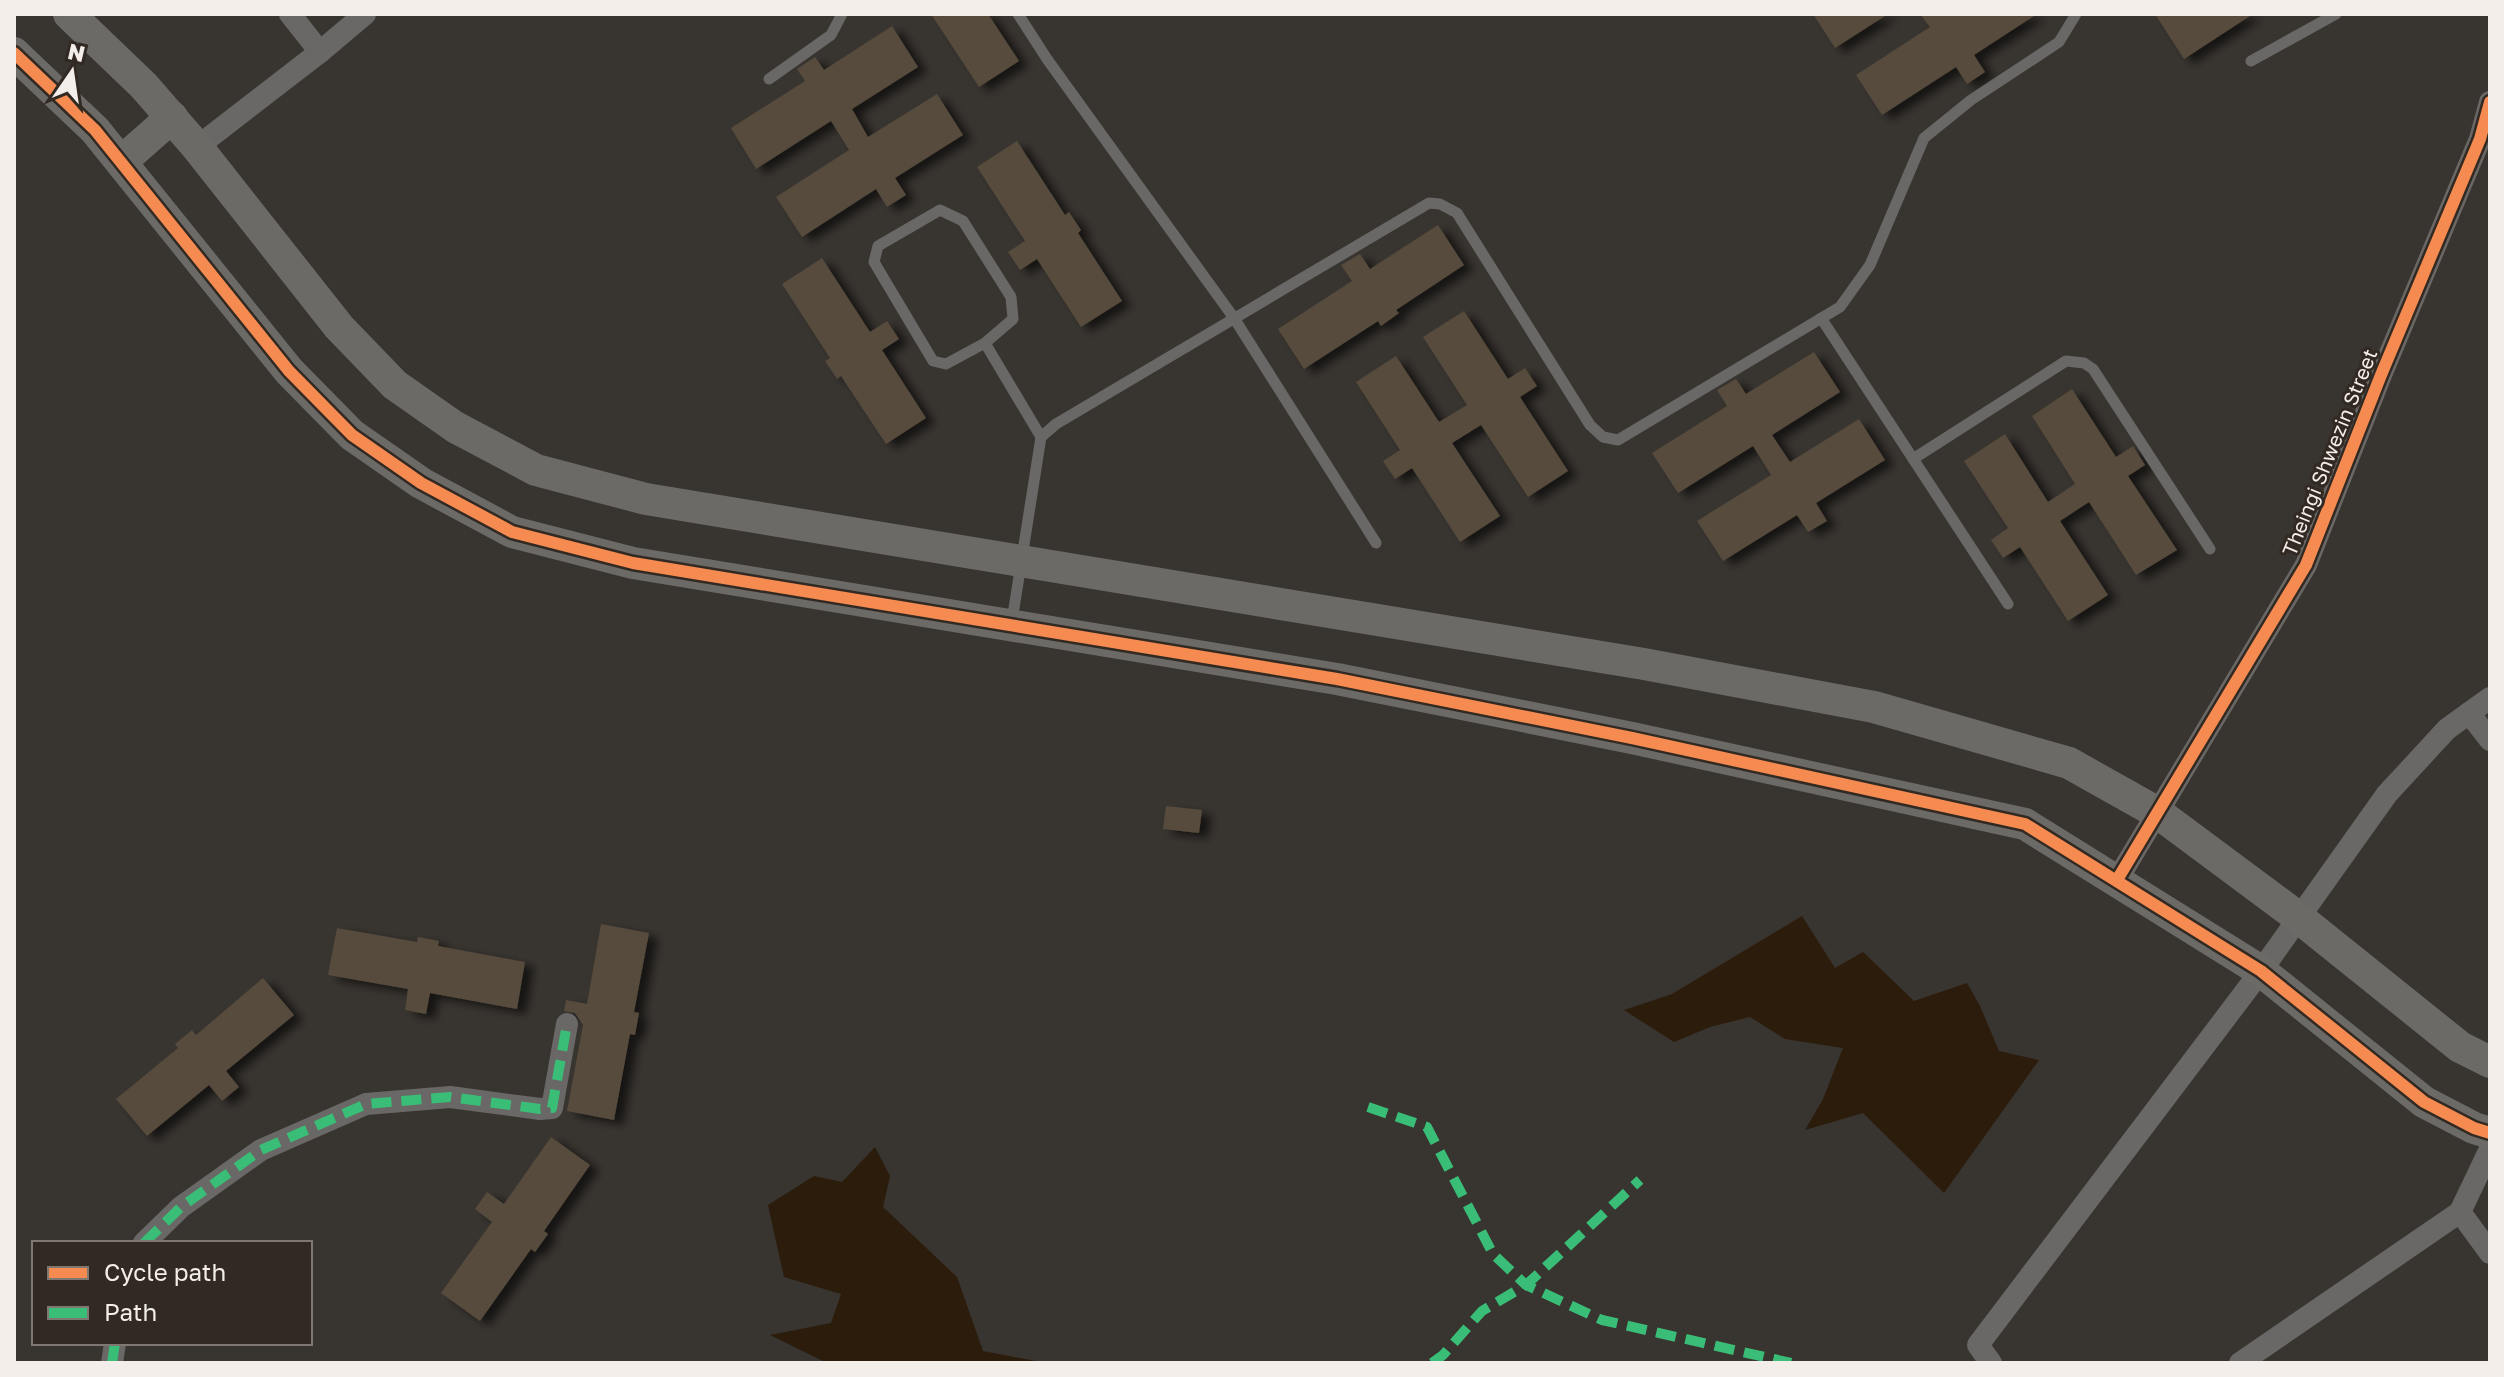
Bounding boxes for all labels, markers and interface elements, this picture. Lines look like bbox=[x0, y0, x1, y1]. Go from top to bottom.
north arrow bbox=[32, 32, 112, 112]
text: N bbox=[65, 37, 88, 67]
street label: Theingi Shwezin Street bbox=[2276, 345, 2382, 559]
legend bbox=[32, 1241, 312, 1345]
text: Cycle path bbox=[104, 1257, 226, 1286]
text: Path bbox=[104, 1297, 157, 1326]

